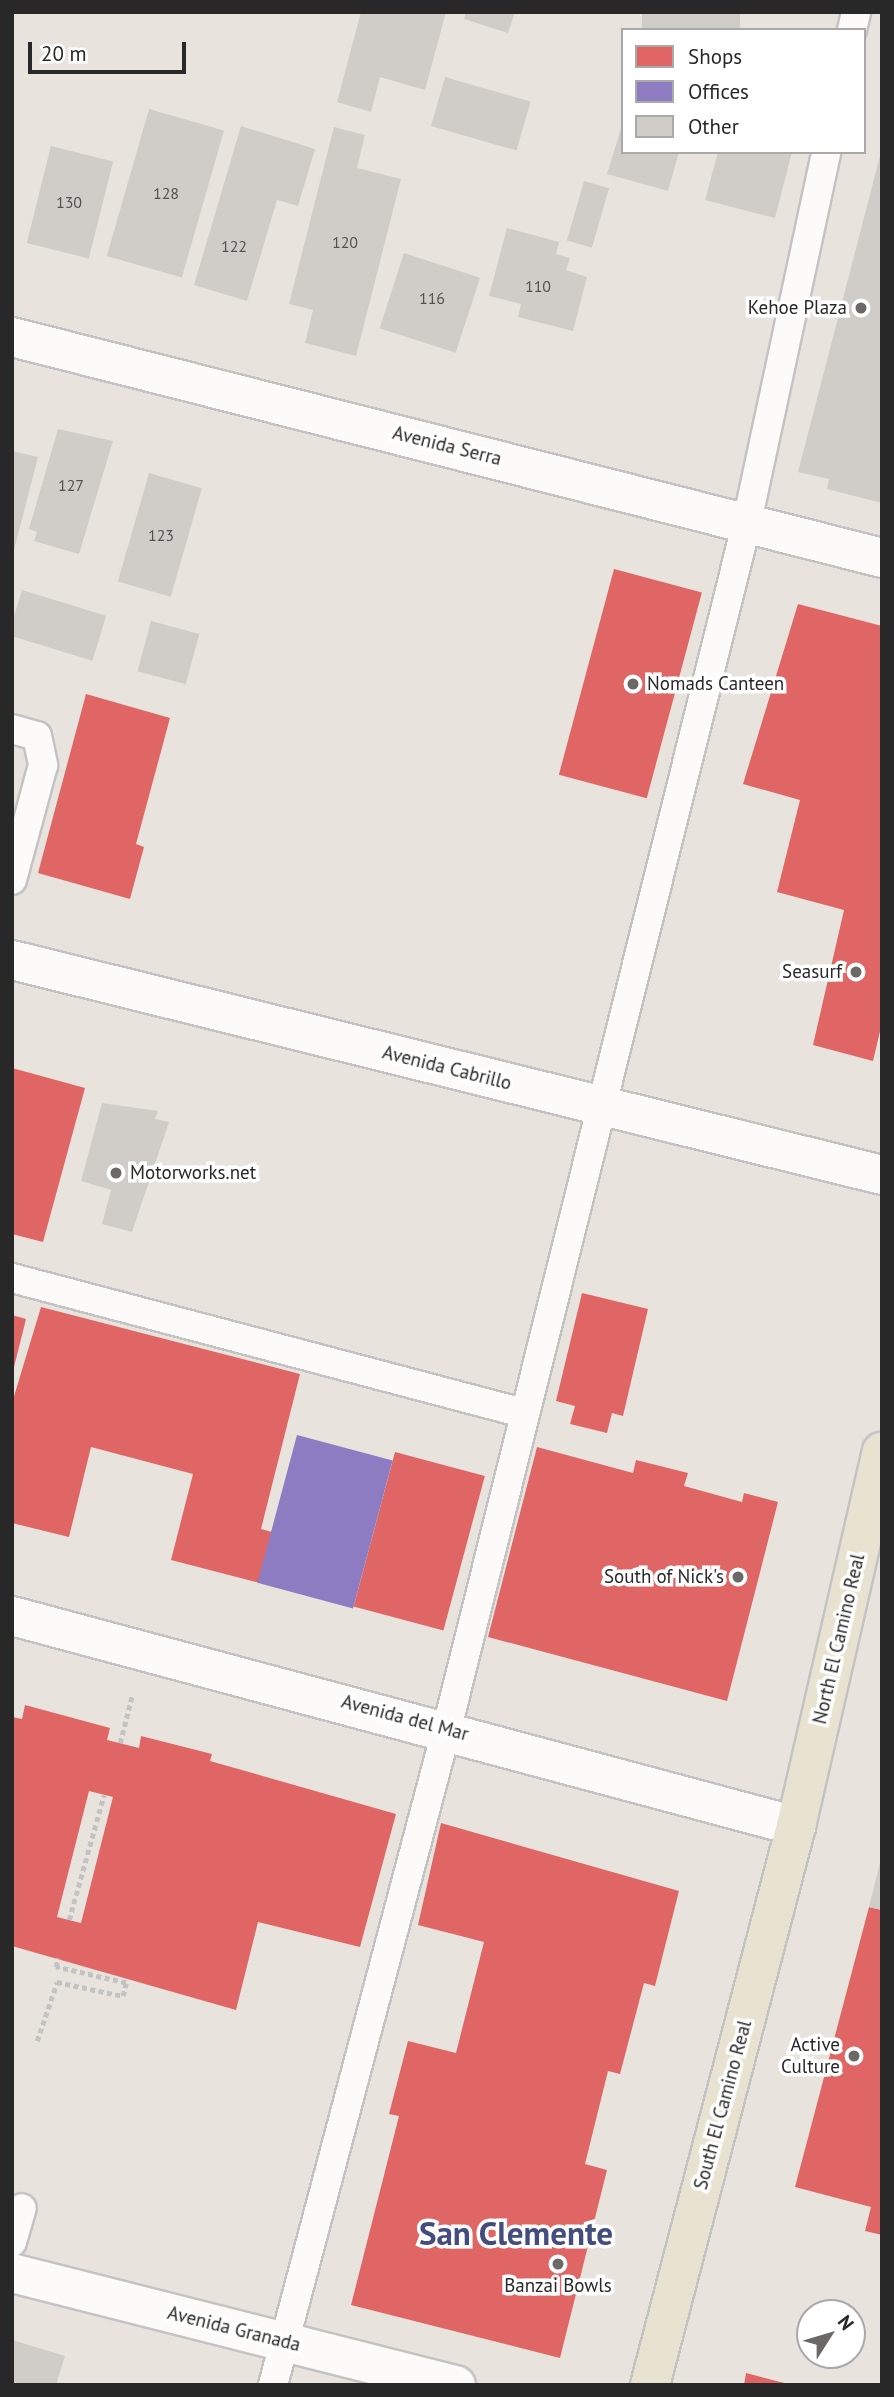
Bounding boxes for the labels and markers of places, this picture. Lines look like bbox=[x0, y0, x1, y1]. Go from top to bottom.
place label: Kehoe Plaza bbox=[748, 297, 847, 319]
marker: Kehoe Plaza bbox=[853, 300, 869, 316]
place label: Nomads Canteen bbox=[647, 673, 784, 695]
marker: Nomads Canteen bbox=[625, 676, 641, 692]
place label: Seasurf bbox=[782, 961, 842, 983]
marker: Seasurf bbox=[848, 964, 864, 980]
place label: Motorworks.net bbox=[130, 1162, 256, 1184]
marker: Motorworks.net bbox=[108, 1165, 124, 1181]
place label: South of Nick's bbox=[604, 1566, 724, 1588]
marker: South of Nick's bbox=[730, 1569, 746, 1585]
place label: Active Culture bbox=[781, 2034, 840, 2078]
marker: Active Culture bbox=[846, 2048, 862, 2064]
marker: Banzai Bowls bbox=[550, 2256, 566, 2272]
place label: Banzai Bowls bbox=[504, 2275, 612, 2297]

